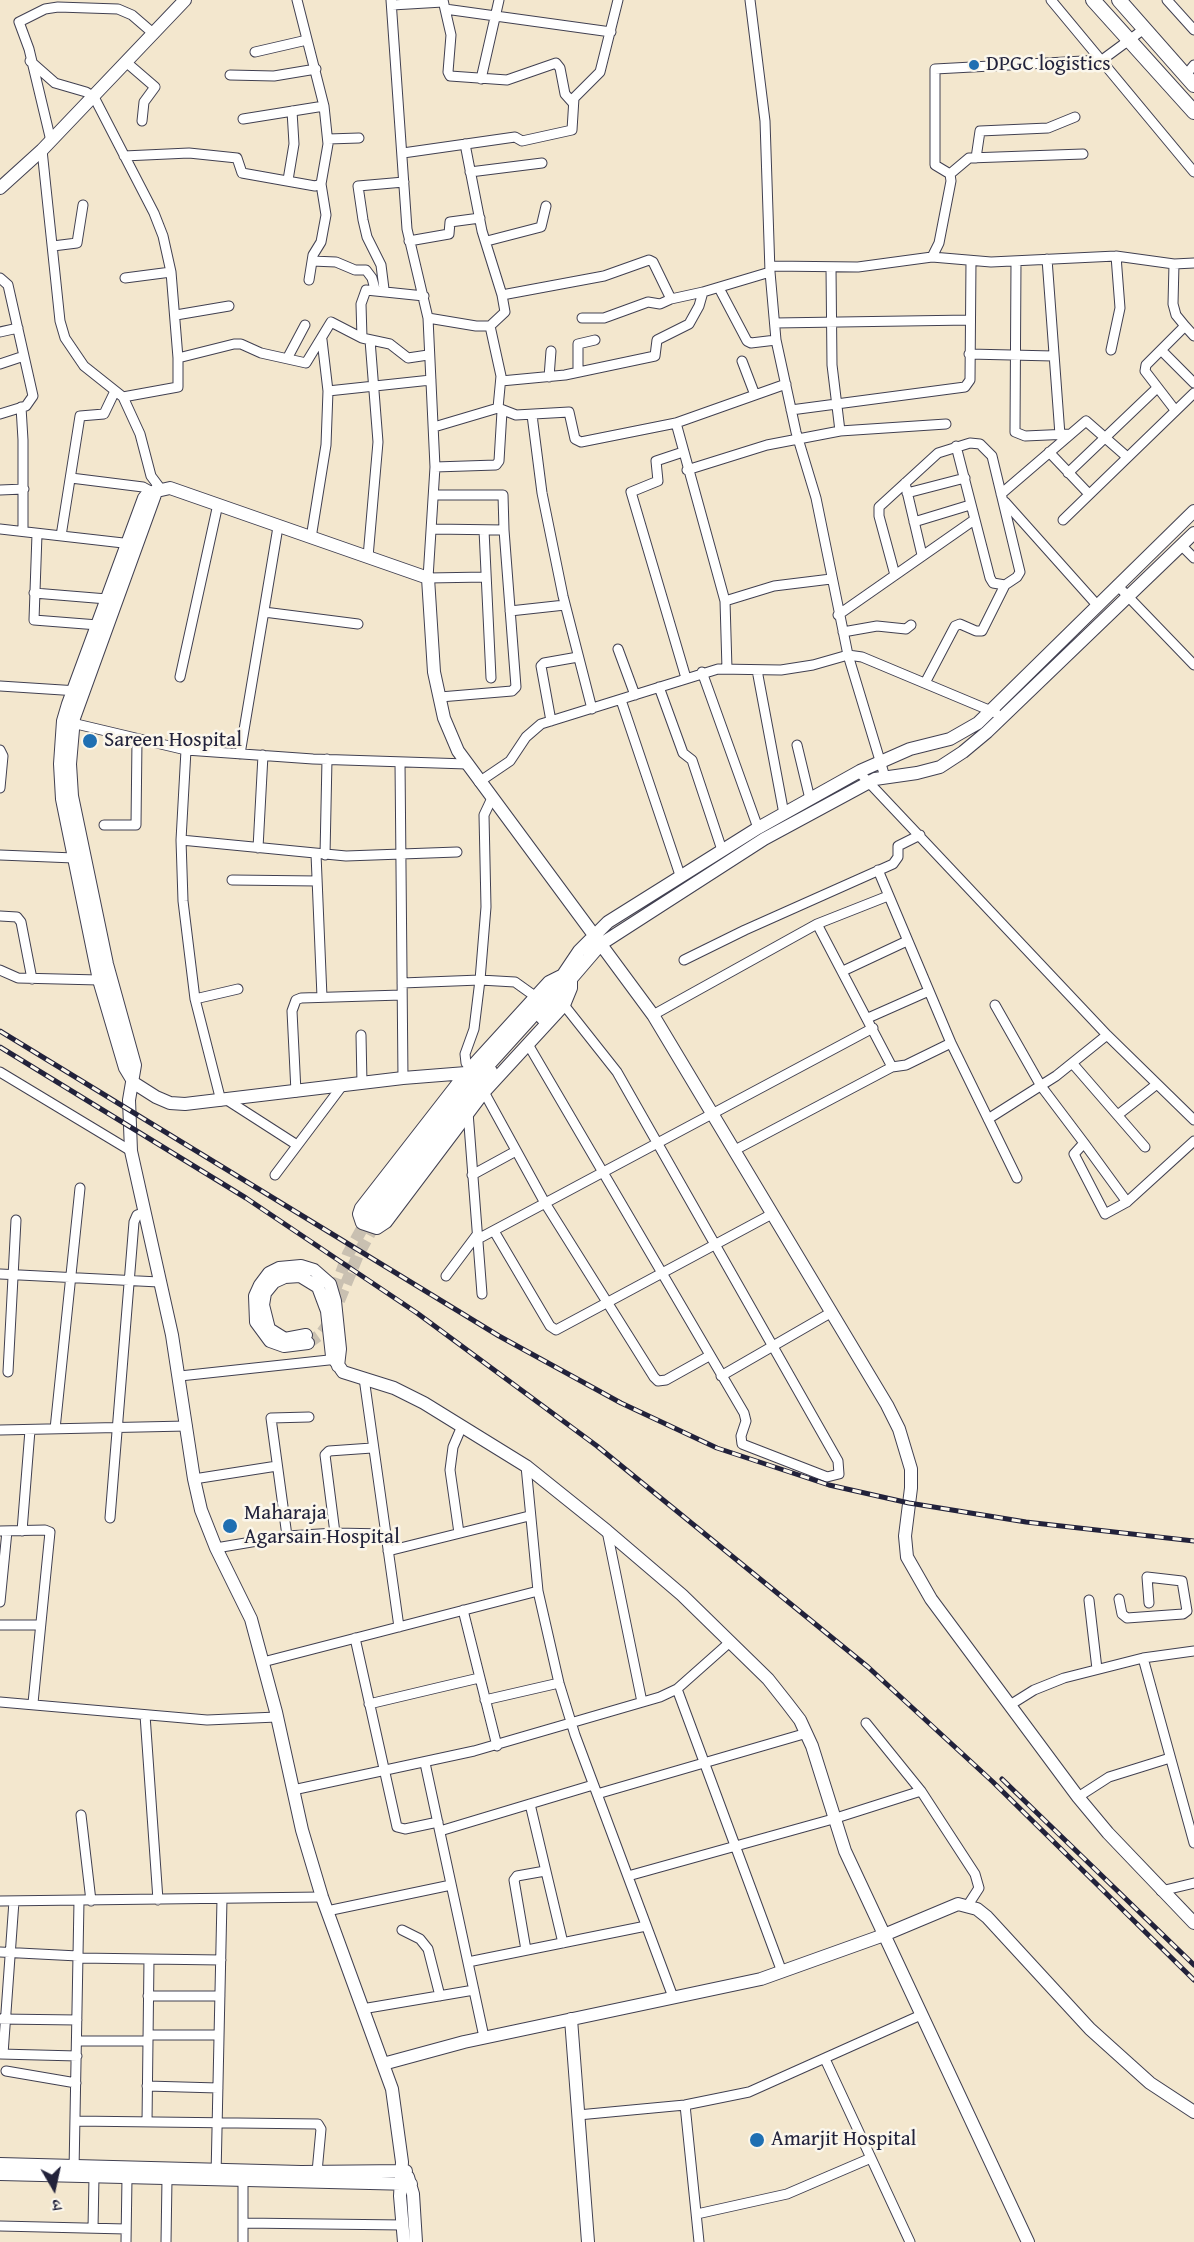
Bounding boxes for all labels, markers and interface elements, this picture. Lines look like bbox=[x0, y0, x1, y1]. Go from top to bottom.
place label: DPGC logistics bbox=[986, 52, 1111, 78]
marker: DPGC logistics bbox=[967, 58, 981, 72]
place label: Sareen Hospital bbox=[104, 728, 242, 754]
marker: Sareen Hospital bbox=[81, 732, 99, 750]
place label: Maharaja Agarsain Hospital bbox=[244, 1501, 400, 1551]
marker: Maharaja Agarsain Hospital bbox=[221, 1517, 239, 1535]
place label: Amarjit Hospital bbox=[771, 2127, 916, 2153]
marker: Amarjit Hospital bbox=[748, 2131, 766, 2149]
north arrow bbox=[24, 2158, 84, 2218]
text: उ bbox=[51, 2193, 63, 2218]

